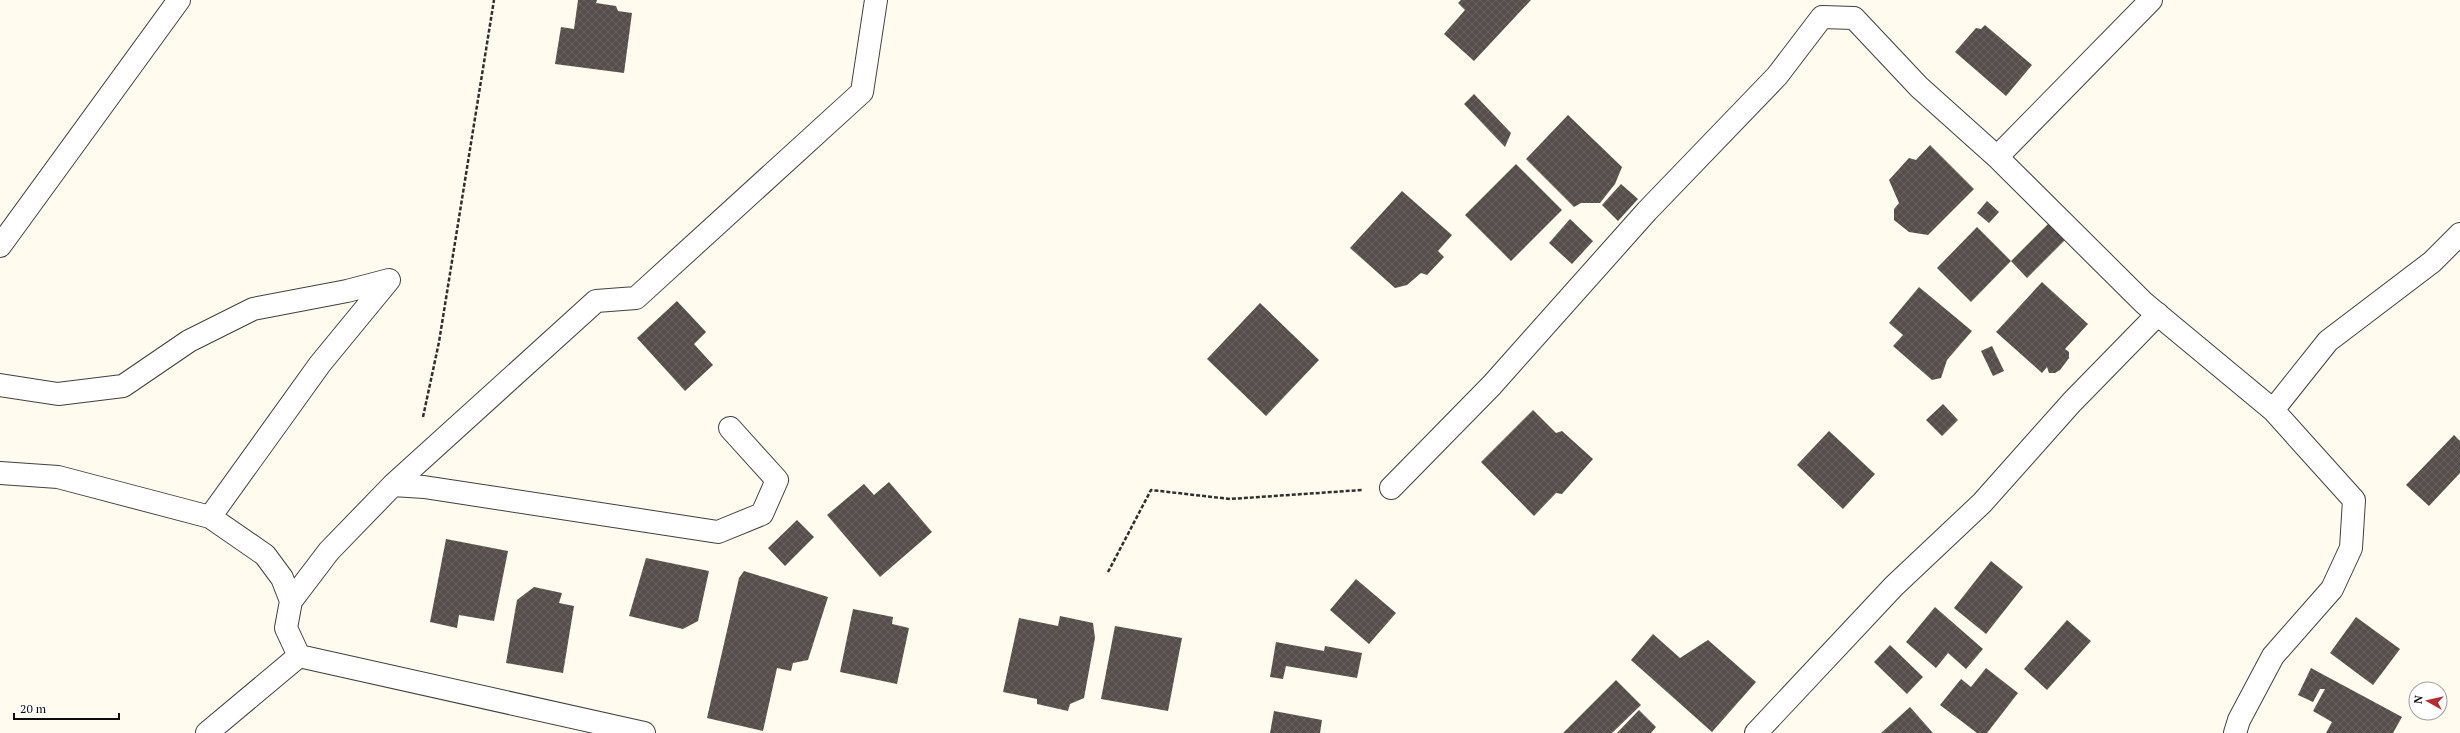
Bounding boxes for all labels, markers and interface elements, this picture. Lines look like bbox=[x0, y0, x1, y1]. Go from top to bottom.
north arrow bbox=[2408, 681, 2448, 721]
text: N bbox=[2411, 694, 2426, 705]
scale bar bbox=[14, 695, 119, 721]
text: 20 m bbox=[20, 701, 47, 716]

